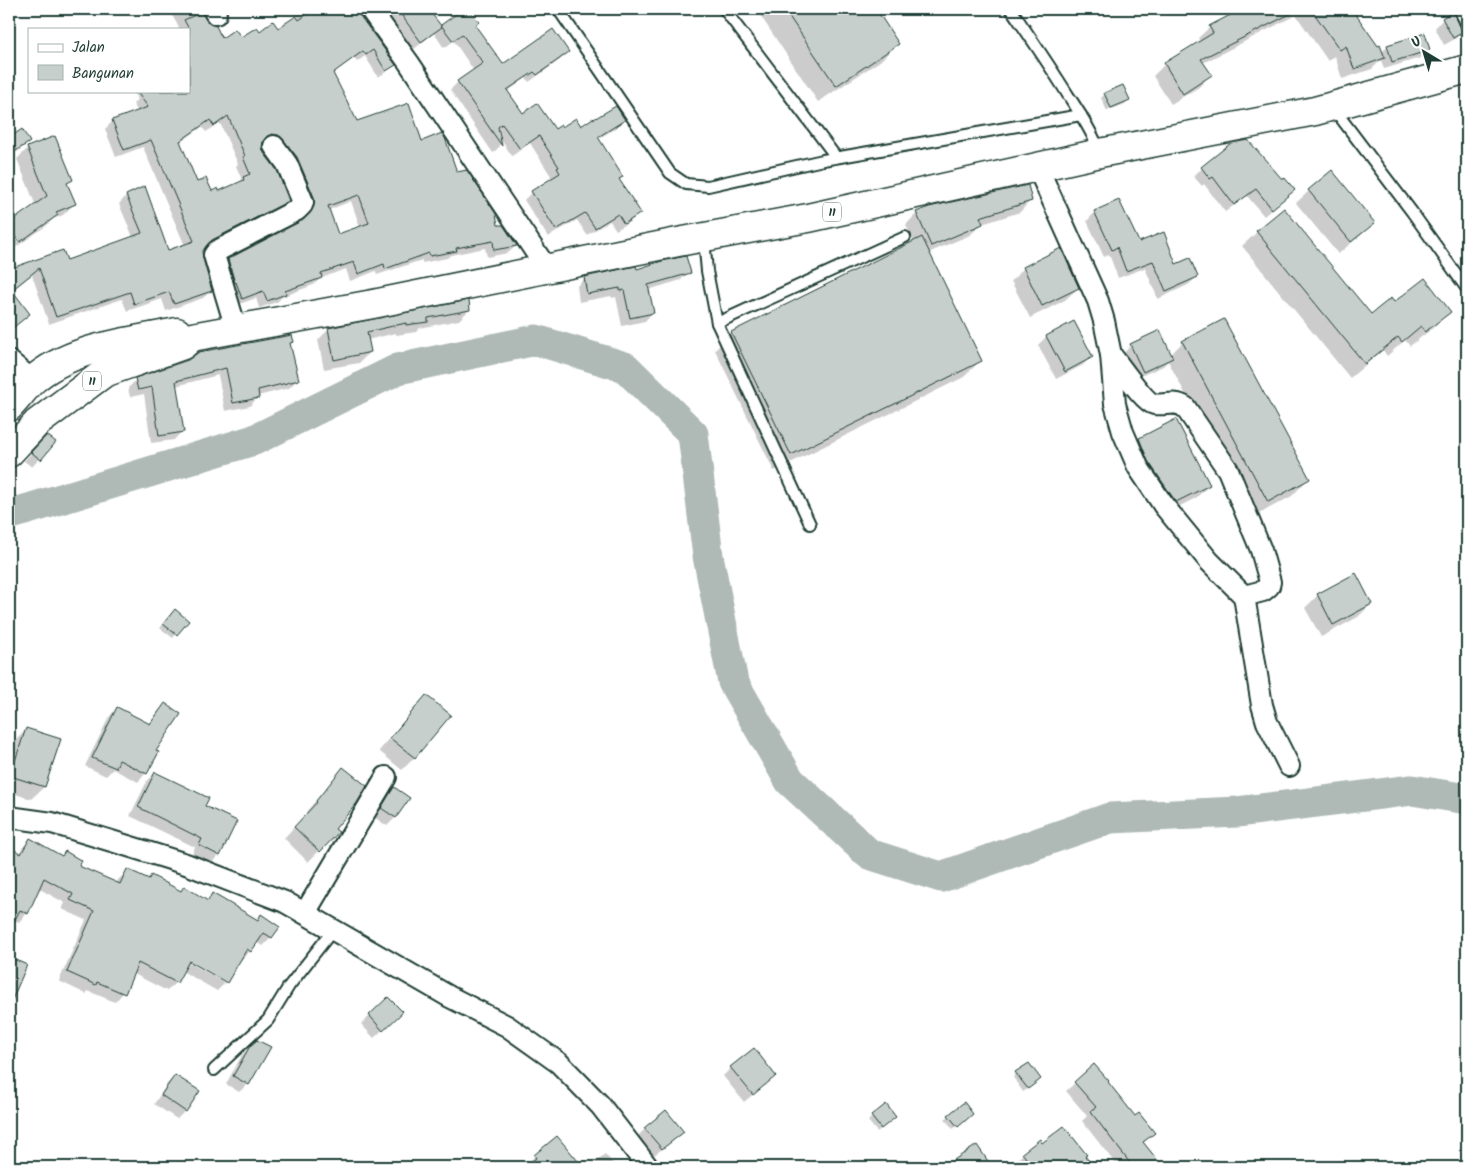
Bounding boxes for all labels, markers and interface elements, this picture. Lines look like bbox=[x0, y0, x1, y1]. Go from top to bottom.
legend bbox=[28, 28, 190, 92]
north arrow bbox=[1398, 28, 1448, 78]
text: U bbox=[1407, 31, 1427, 54]
text: Jalan bbox=[72, 36, 105, 60]
text: Bangunan bbox=[72, 62, 134, 86]
road number: 11 bbox=[823, 202, 841, 222]
road number: 11 bbox=[83, 372, 101, 391]

